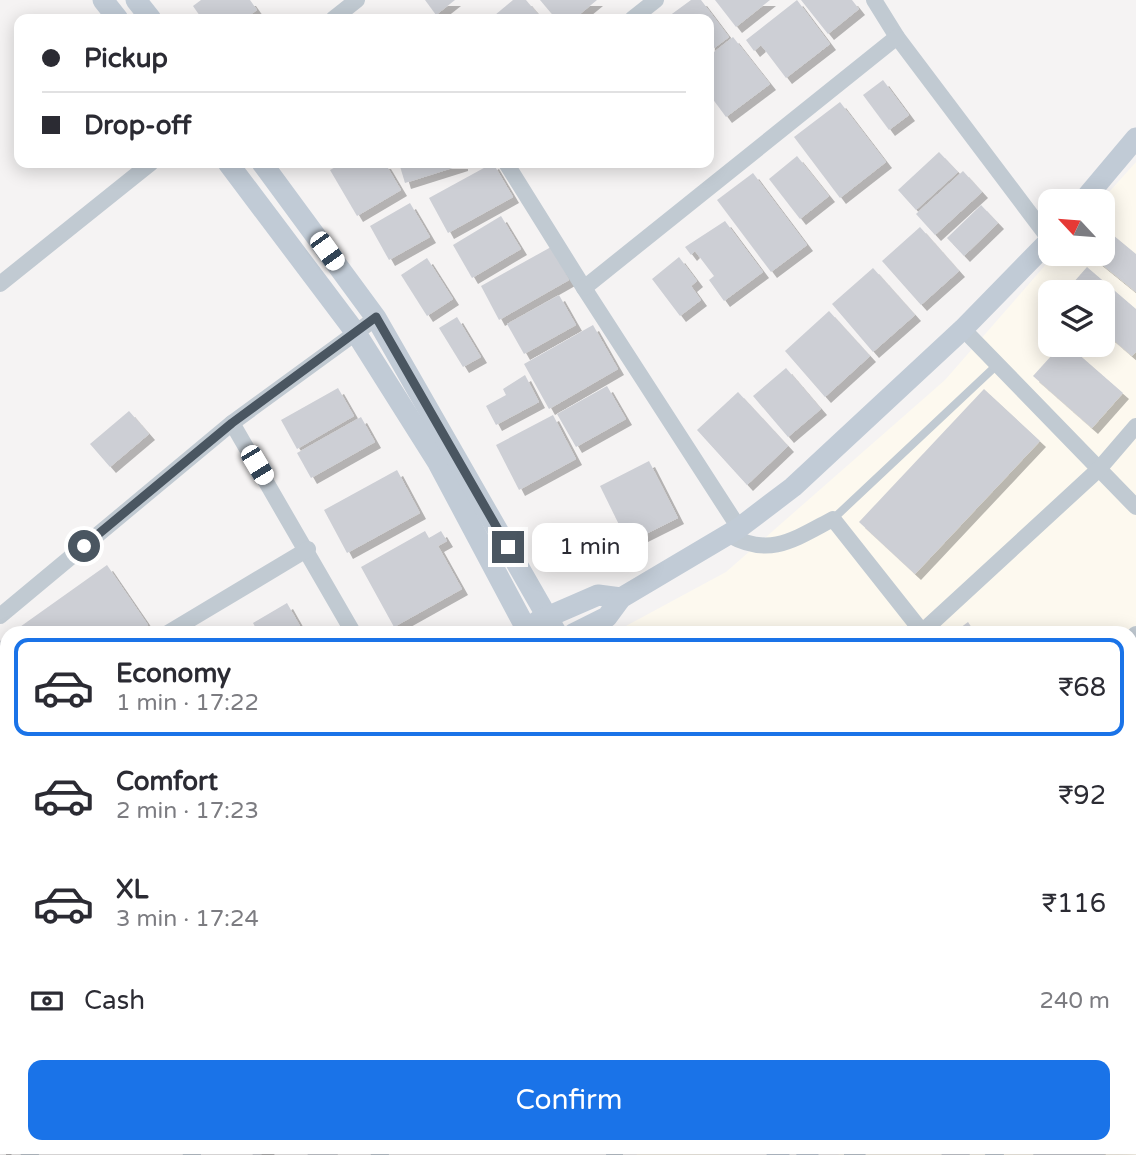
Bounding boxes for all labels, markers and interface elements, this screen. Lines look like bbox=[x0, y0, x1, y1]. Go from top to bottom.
text: Pickup bbox=[84, 43, 168, 74]
text: Drop-off bbox=[84, 110, 191, 141]
north arrow bbox=[1038, 189, 1115, 266]
map controls bbox=[1038, 189, 1115, 357]
car bbox=[307, 228, 348, 274]
button: layers bbox=[1038, 280, 1115, 357]
car bbox=[238, 442, 277, 488]
callout: 1 min bbox=[532, 522, 648, 572]
route start bbox=[68, 530, 100, 562]
route end bbox=[492, 531, 524, 563]
text: 1 min bbox=[559, 533, 621, 561]
icon: car bbox=[32, 656, 95, 719]
text: Economy bbox=[116, 658, 231, 689]
text: ₹68 bbox=[1058, 672, 1106, 703]
text: 1 min · 17:22 bbox=[116, 689, 259, 717]
icon: car bbox=[32, 764, 95, 827]
text: Comfort bbox=[116, 766, 218, 797]
text: ₹92 bbox=[1058, 780, 1106, 811]
text: 2 min · 17:23 bbox=[116, 797, 259, 825]
icon: car bbox=[32, 872, 95, 935]
text: XL bbox=[116, 874, 148, 905]
text: ₹116 bbox=[1042, 888, 1106, 919]
text: 3 min · 17:24 bbox=[116, 905, 259, 933]
icon: cash bbox=[28, 982, 66, 1020]
text: Cash bbox=[84, 985, 145, 1016]
text: 240 m bbox=[1040, 987, 1110, 1015]
button: Confirm bbox=[28, 1060, 1110, 1140]

